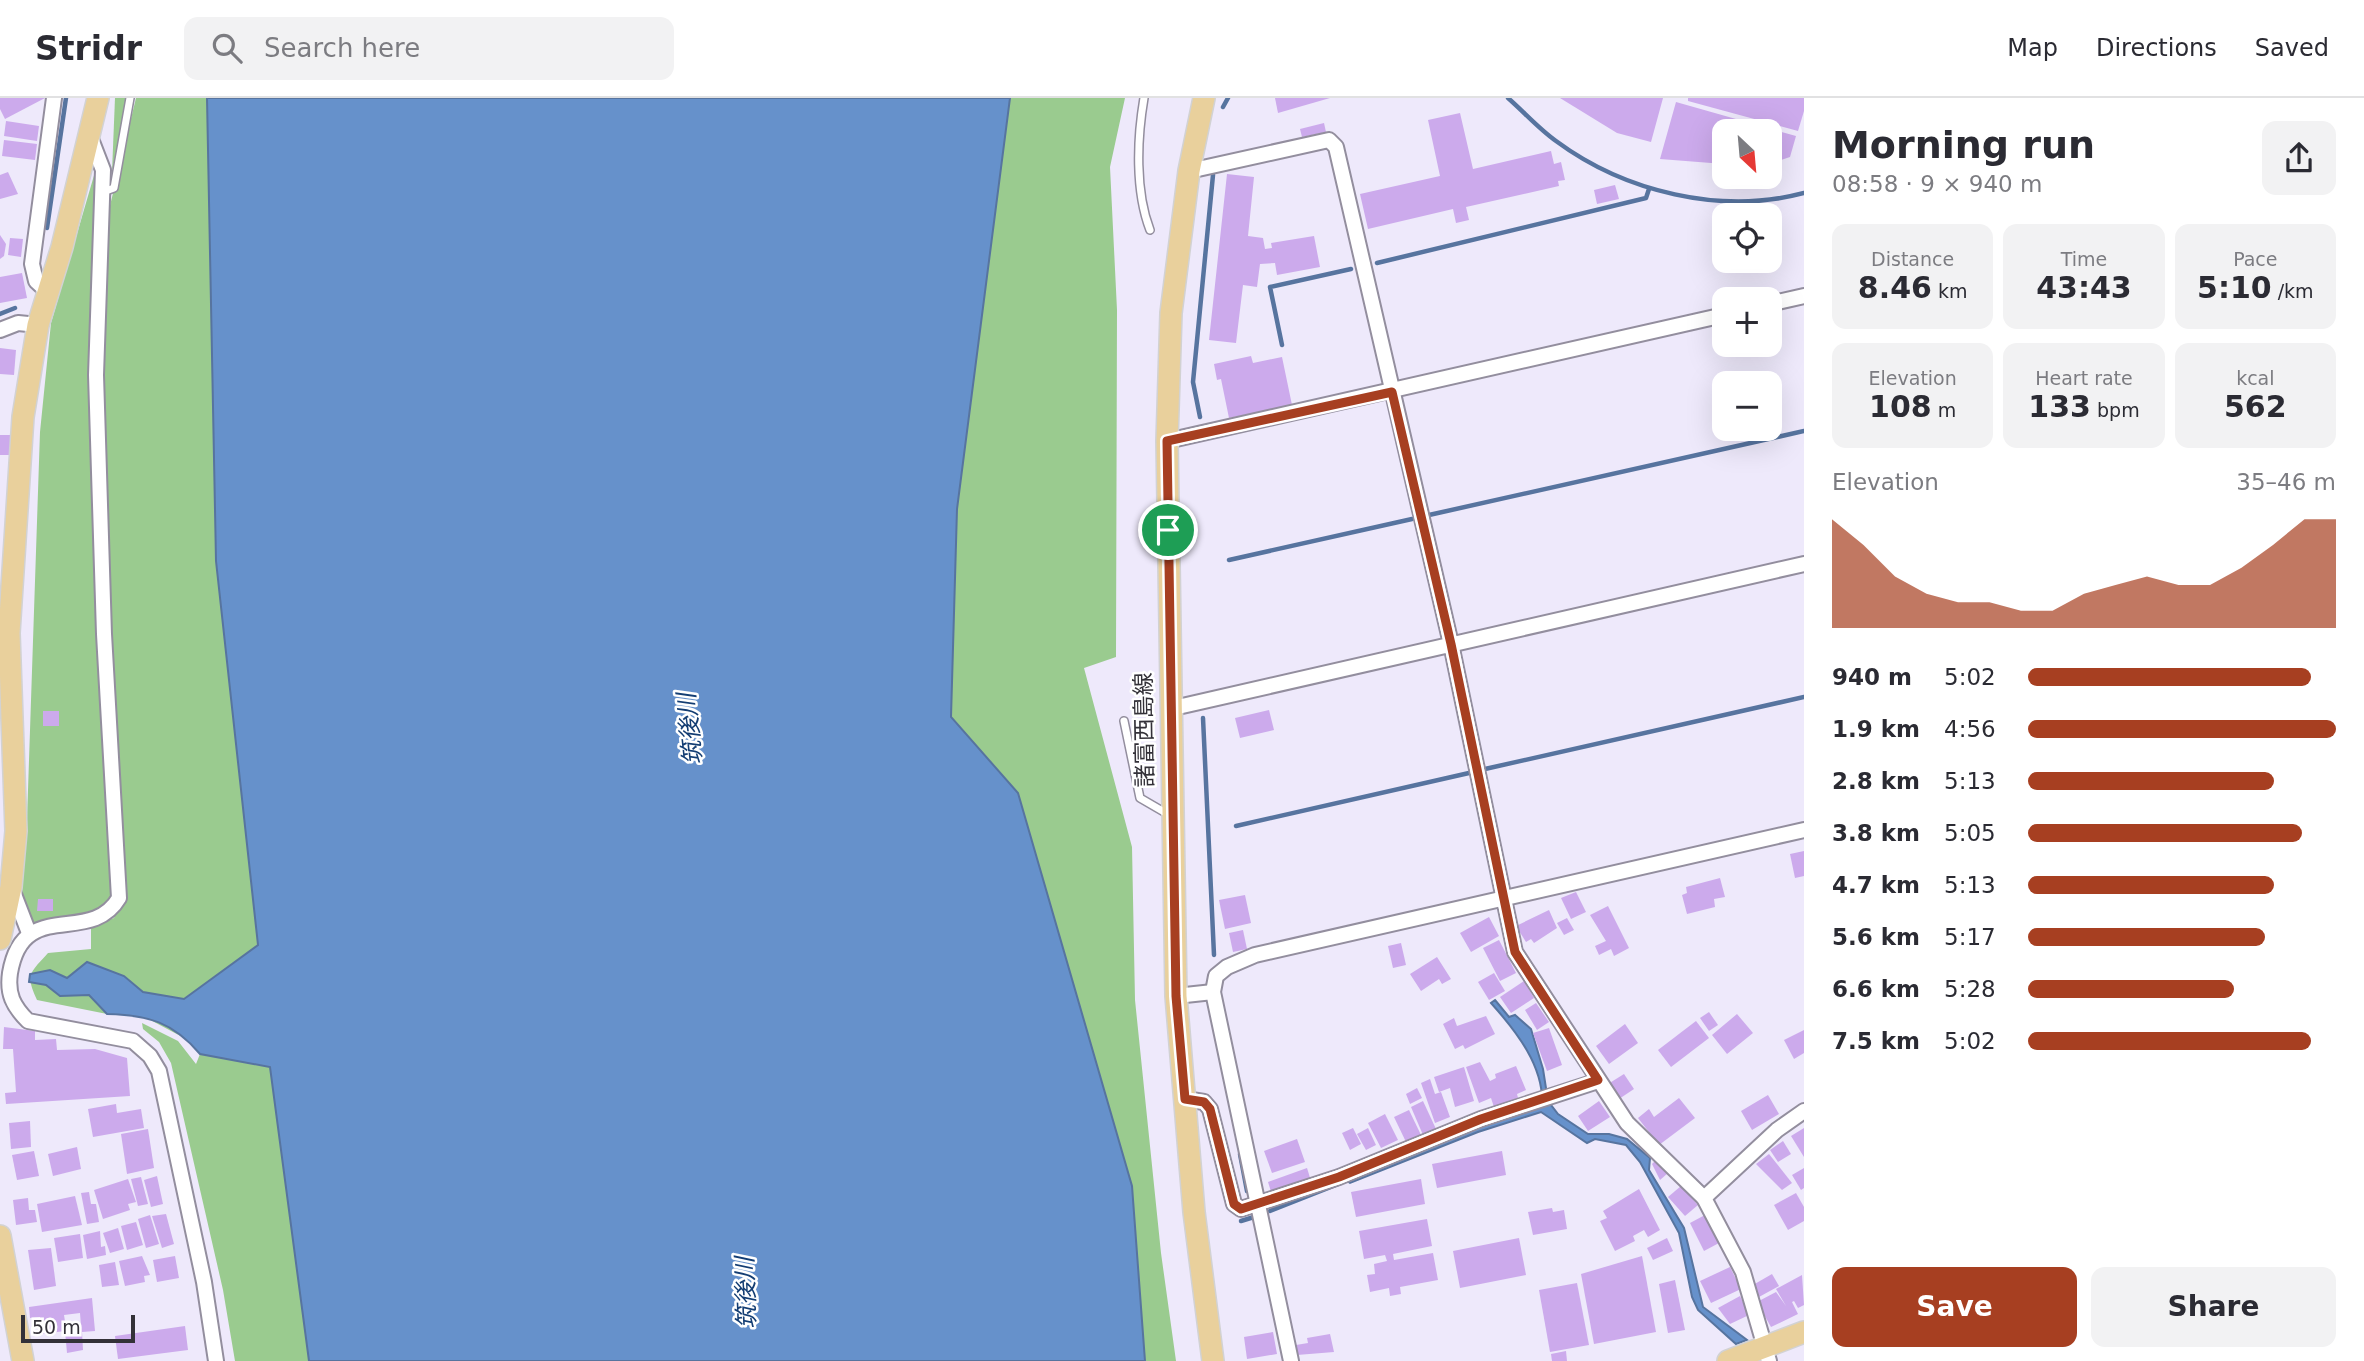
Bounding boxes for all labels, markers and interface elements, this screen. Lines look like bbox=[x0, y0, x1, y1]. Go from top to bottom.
search box bbox=[184, 17, 674, 80]
text: Stridr bbox=[35, 29, 142, 68]
icon: search bbox=[208, 29, 246, 67]
text: Search here bbox=[264, 33, 420, 63]
text: Map bbox=[2007, 34, 2058, 62]
text: Directions bbox=[2096, 34, 2217, 62]
text: Saved bbox=[2255, 34, 2329, 62]
north arrow bbox=[1712, 119, 1782, 189]
map controls bbox=[1712, 119, 1782, 441]
button: share bbox=[2262, 121, 2336, 195]
text: Morning run bbox=[1832, 123, 2095, 167]
text: 08:58 · 9 × 940 m bbox=[1832, 171, 2042, 197]
button: locate bbox=[1712, 203, 1782, 273]
text: Distance bbox=[1871, 248, 1954, 270]
text: Time bbox=[2061, 248, 2107, 270]
text: Pace bbox=[2233, 248, 2278, 270]
text: 8.46 bbox=[1858, 270, 1932, 305]
text: 43:43 bbox=[2036, 270, 2132, 305]
text: 5:10 bbox=[2197, 270, 2272, 305]
text: km bbox=[1932, 280, 1967, 302]
text: /km bbox=[2272, 280, 2314, 302]
button: + bbox=[1712, 287, 1782, 357]
text: Elevation bbox=[1869, 367, 1957, 389]
text: Heart rate bbox=[2035, 367, 2133, 389]
text: kcal bbox=[2236, 367, 2275, 389]
button: − bbox=[1712, 371, 1782, 441]
text: 108 bbox=[1869, 389, 1932, 424]
text: 133 bbox=[2028, 389, 2091, 424]
text: 562 bbox=[2224, 389, 2287, 424]
text: m bbox=[1932, 399, 1956, 421]
text: bpm bbox=[2091, 399, 2140, 421]
text: Elevation bbox=[1832, 469, 1939, 495]
text: 35–46 m bbox=[2236, 469, 2336, 495]
pin bbox=[1138, 500, 1198, 560]
icon: arrive bbox=[1149, 511, 1187, 549]
text: 940 m bbox=[1832, 664, 1912, 690]
text: 5:02 bbox=[1944, 664, 1996, 690]
street label: 諸富西島線 bbox=[1130, 672, 1158, 788]
water label: 筑後川 bbox=[672, 689, 708, 766]
text: 1.9 km bbox=[1832, 716, 1920, 742]
text: 4:56 bbox=[1944, 716, 1996, 742]
text: 2.8 km bbox=[1832, 768, 1920, 794]
text: 5:13 bbox=[1944, 768, 1996, 794]
text: 3.8 km bbox=[1832, 820, 1920, 846]
text: 5:05 bbox=[1944, 820, 1996, 846]
text: 4.7 km bbox=[1832, 872, 1920, 898]
text: 5:13 bbox=[1944, 872, 1996, 898]
text: 5.6 km bbox=[1832, 924, 1920, 950]
text: 5:17 bbox=[1944, 924, 1996, 950]
text: 6.6 km bbox=[1832, 976, 1920, 1002]
text: 5:28 bbox=[1944, 976, 1996, 1002]
text: 7.5 km bbox=[1832, 1028, 1920, 1054]
text: 5:02 bbox=[1944, 1028, 1996, 1054]
water label: 筑後川 bbox=[731, 1254, 761, 1329]
button: Save bbox=[1832, 1267, 2077, 1347]
button: Share bbox=[2091, 1267, 2336, 1347]
scale bar bbox=[21, 1312, 135, 1344]
text: 50 m bbox=[32, 1316, 81, 1338]

